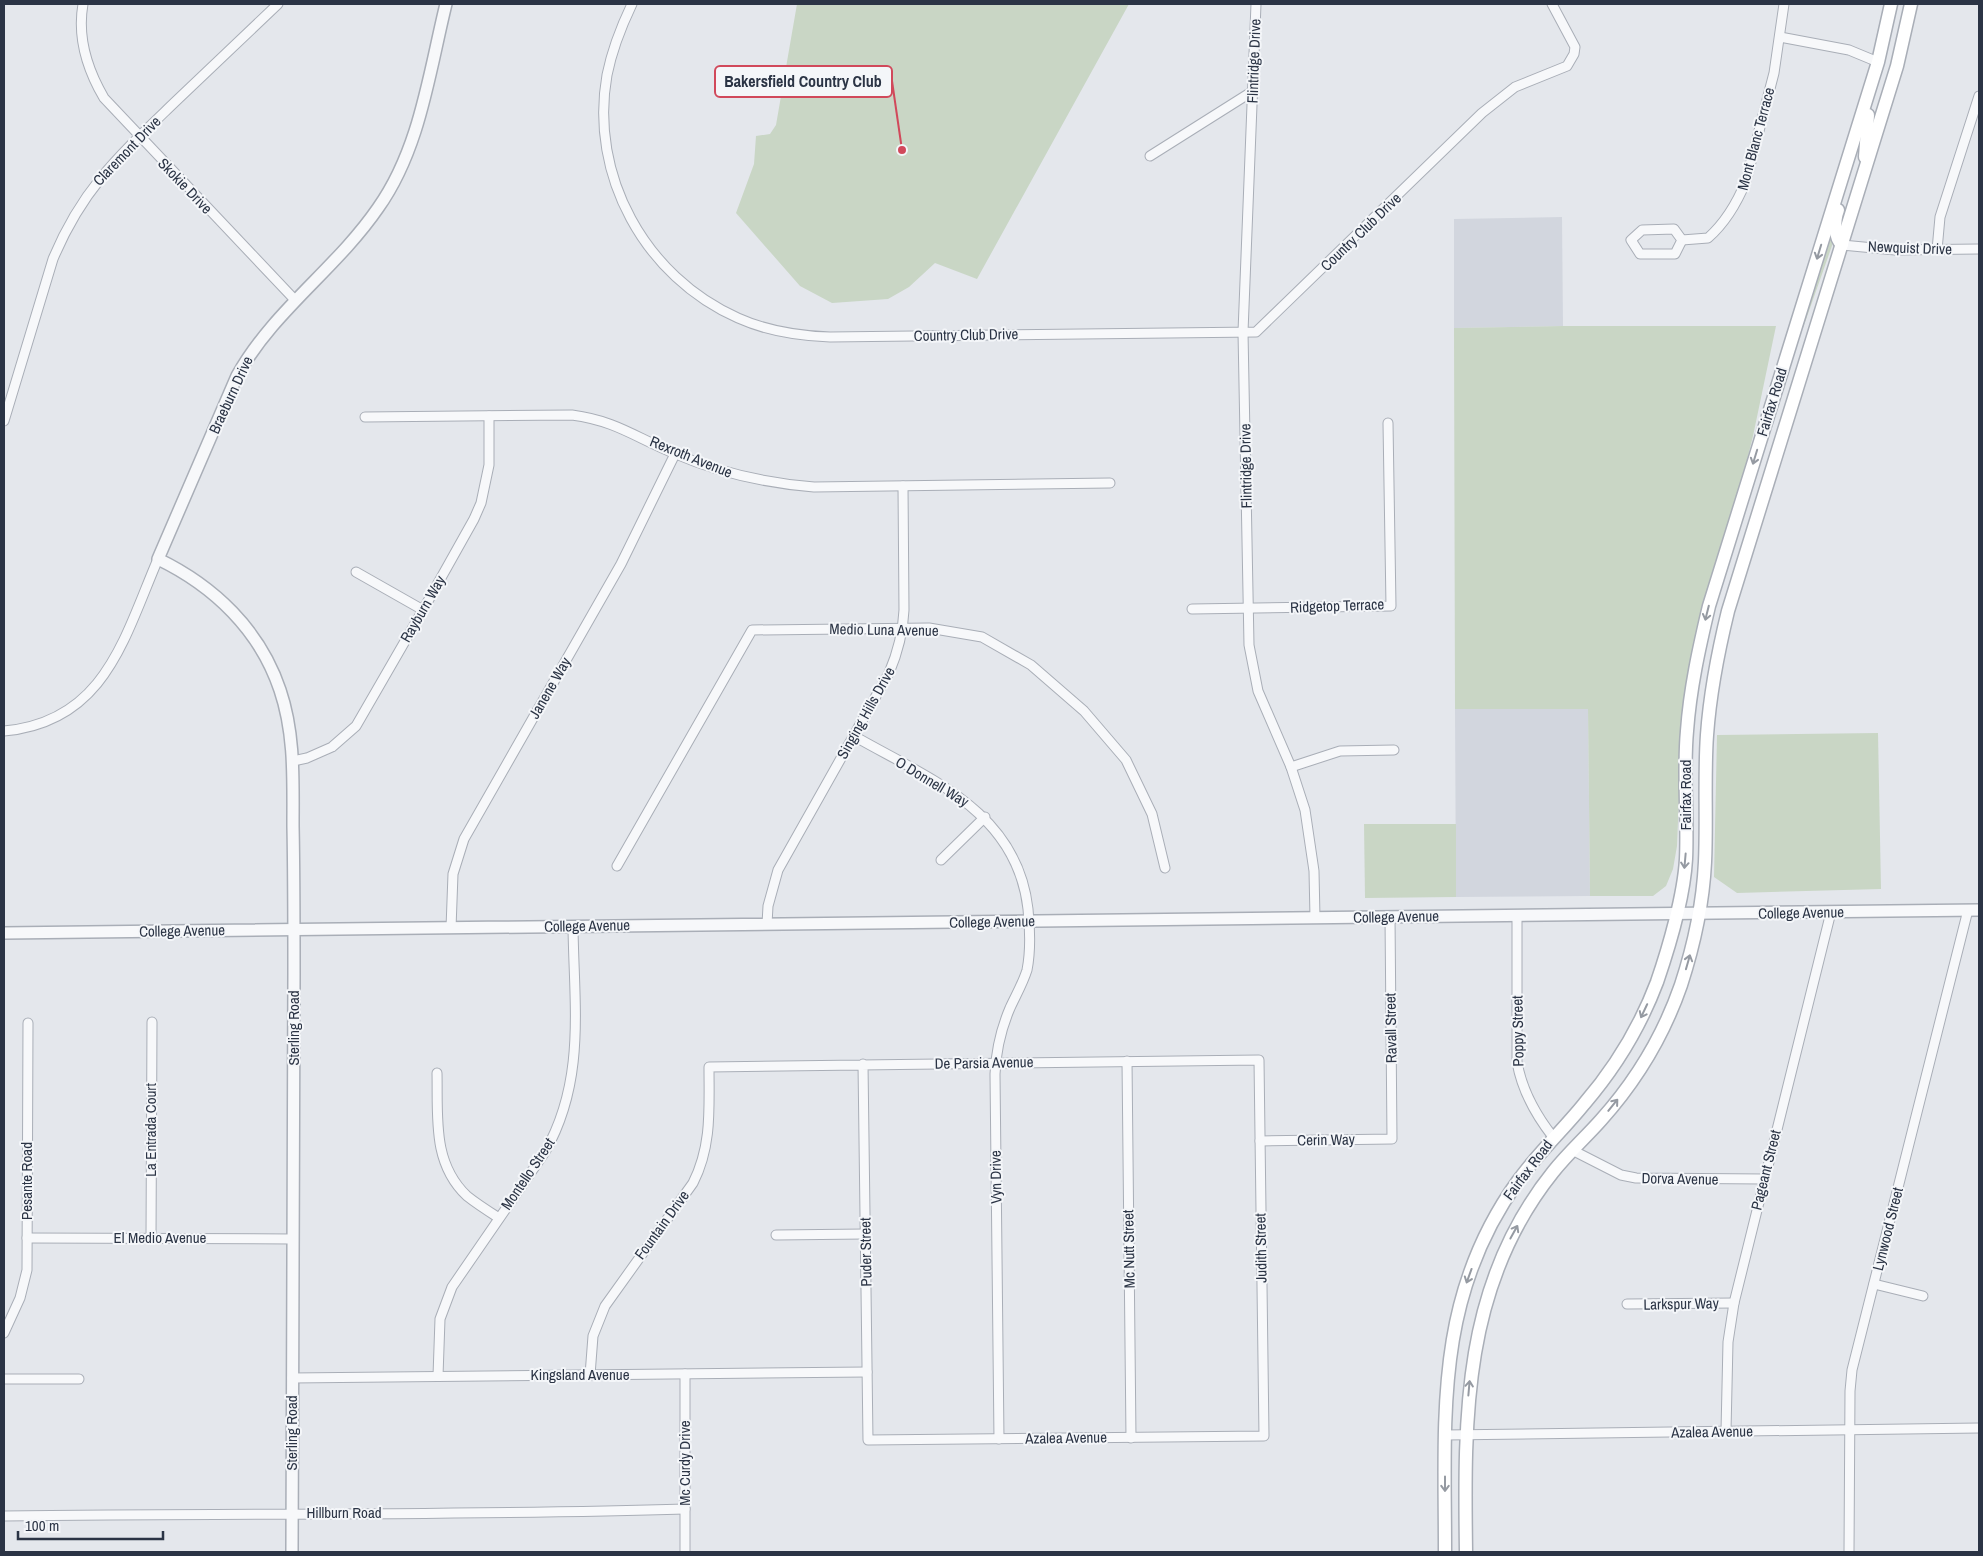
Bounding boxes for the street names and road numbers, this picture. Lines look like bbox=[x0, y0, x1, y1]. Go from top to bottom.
street label: Flintridge Drive bbox=[1242, 18, 1265, 104]
street label: Mont Blanc Terrace bbox=[1732, 85, 1779, 193]
street label: Claremont Drive bbox=[88, 111, 165, 190]
street label: Skokie Drive bbox=[153, 153, 217, 218]
street label: Country Club Drive bbox=[1316, 188, 1406, 276]
street label: Newquist Drive bbox=[1868, 236, 1953, 259]
street label: Country Club Drive bbox=[914, 323, 1019, 346]
street label: Braeburn Drive bbox=[203, 352, 258, 437]
street label: Fairfax Road bbox=[1751, 365, 1792, 439]
street label: Flintridge Drive bbox=[1234, 423, 1257, 509]
street label: Rexroth Avenue bbox=[647, 430, 736, 483]
street label: Rayburn Way bbox=[395, 571, 451, 646]
street label: Ridgetop Terrace bbox=[1290, 593, 1385, 618]
street label: Medio Luna Avenue bbox=[829, 618, 939, 641]
street label: Janene Way bbox=[523, 652, 576, 722]
street label: Singing Hills Drive bbox=[832, 663, 900, 763]
street label: O Donnell Way bbox=[892, 751, 974, 812]
street label: Fairfax Road bbox=[1675, 760, 1696, 830]
street label: College Avenue bbox=[1758, 901, 1844, 924]
street label: College Avenue bbox=[1353, 905, 1439, 928]
street label: College Avenue bbox=[949, 910, 1035, 933]
street label: College Avenue bbox=[544, 914, 630, 937]
street label: College Avenue bbox=[139, 919, 225, 942]
street label: Sterling Road bbox=[283, 990, 304, 1066]
street label: Ravall Street bbox=[1379, 992, 1402, 1063]
street label: Poppy Street bbox=[1506, 995, 1529, 1067]
street label: De Parsia Avenue bbox=[934, 1051, 1034, 1074]
street label: La Entrada Court bbox=[140, 1083, 161, 1177]
street label: Pageant Street bbox=[1745, 1127, 1786, 1212]
street label: Cerin Way bbox=[1297, 1128, 1356, 1151]
street label: Montello Street bbox=[496, 1133, 560, 1214]
street label: Fairfax Road bbox=[1498, 1135, 1557, 1204]
street label: Pesante Road bbox=[16, 1142, 37, 1220]
street label: Vyn Drive bbox=[985, 1150, 1006, 1204]
street label: Dorva Avenue bbox=[1641, 1167, 1719, 1190]
street label: Lynwood Street bbox=[1867, 1185, 1908, 1273]
street label: Fountain Drive bbox=[629, 1186, 694, 1264]
street label: Mc Nutt Street bbox=[1117, 1209, 1140, 1288]
street label: Judith Street bbox=[1249, 1212, 1272, 1283]
street label: Puder Street bbox=[854, 1217, 877, 1287]
street label: El Medio Avenue bbox=[114, 1227, 207, 1248]
street label: Larkspur Way bbox=[1643, 1292, 1720, 1315]
street label: Kingsland Avenue bbox=[531, 1364, 630, 1385]
street label: Sterling Road bbox=[281, 1395, 302, 1471]
street label: Mc Curdy Drive bbox=[674, 1420, 695, 1506]
street label: Azalea Avenue bbox=[1670, 1420, 1753, 1443]
street label: Azalea Avenue bbox=[1024, 1426, 1107, 1449]
street label: Hillburn Road bbox=[306, 1502, 382, 1523]

